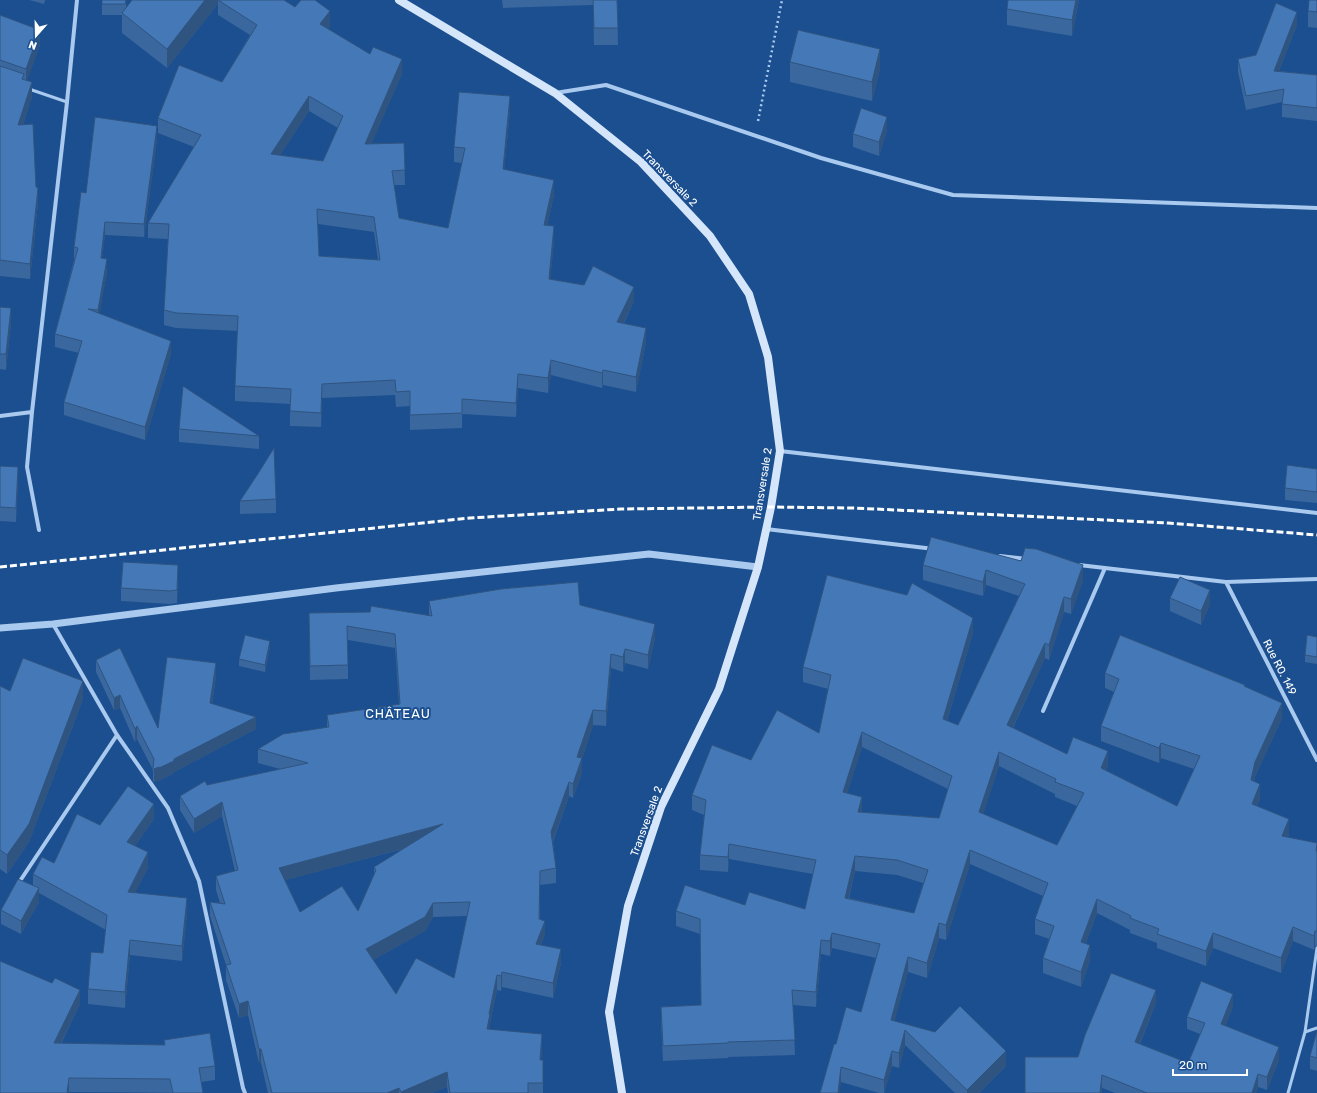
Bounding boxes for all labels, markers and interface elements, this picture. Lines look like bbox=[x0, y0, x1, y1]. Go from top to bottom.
north arrow bbox=[16, 16, 56, 56]
text: N bbox=[27, 37, 39, 52]
street label: Transversale 2 bbox=[639, 147, 700, 209]
street label: Transversale 2 bbox=[750, 447, 775, 521]
street label: Rue RO. 149 bbox=[1260, 637, 1299, 697]
district label: CHÂTEAU bbox=[365, 706, 431, 721]
street label: Transversale 2 bbox=[628, 784, 665, 858]
scale bar bbox=[1173, 1051, 1247, 1077]
text: 20 m bbox=[1179, 1058, 1207, 1072]

